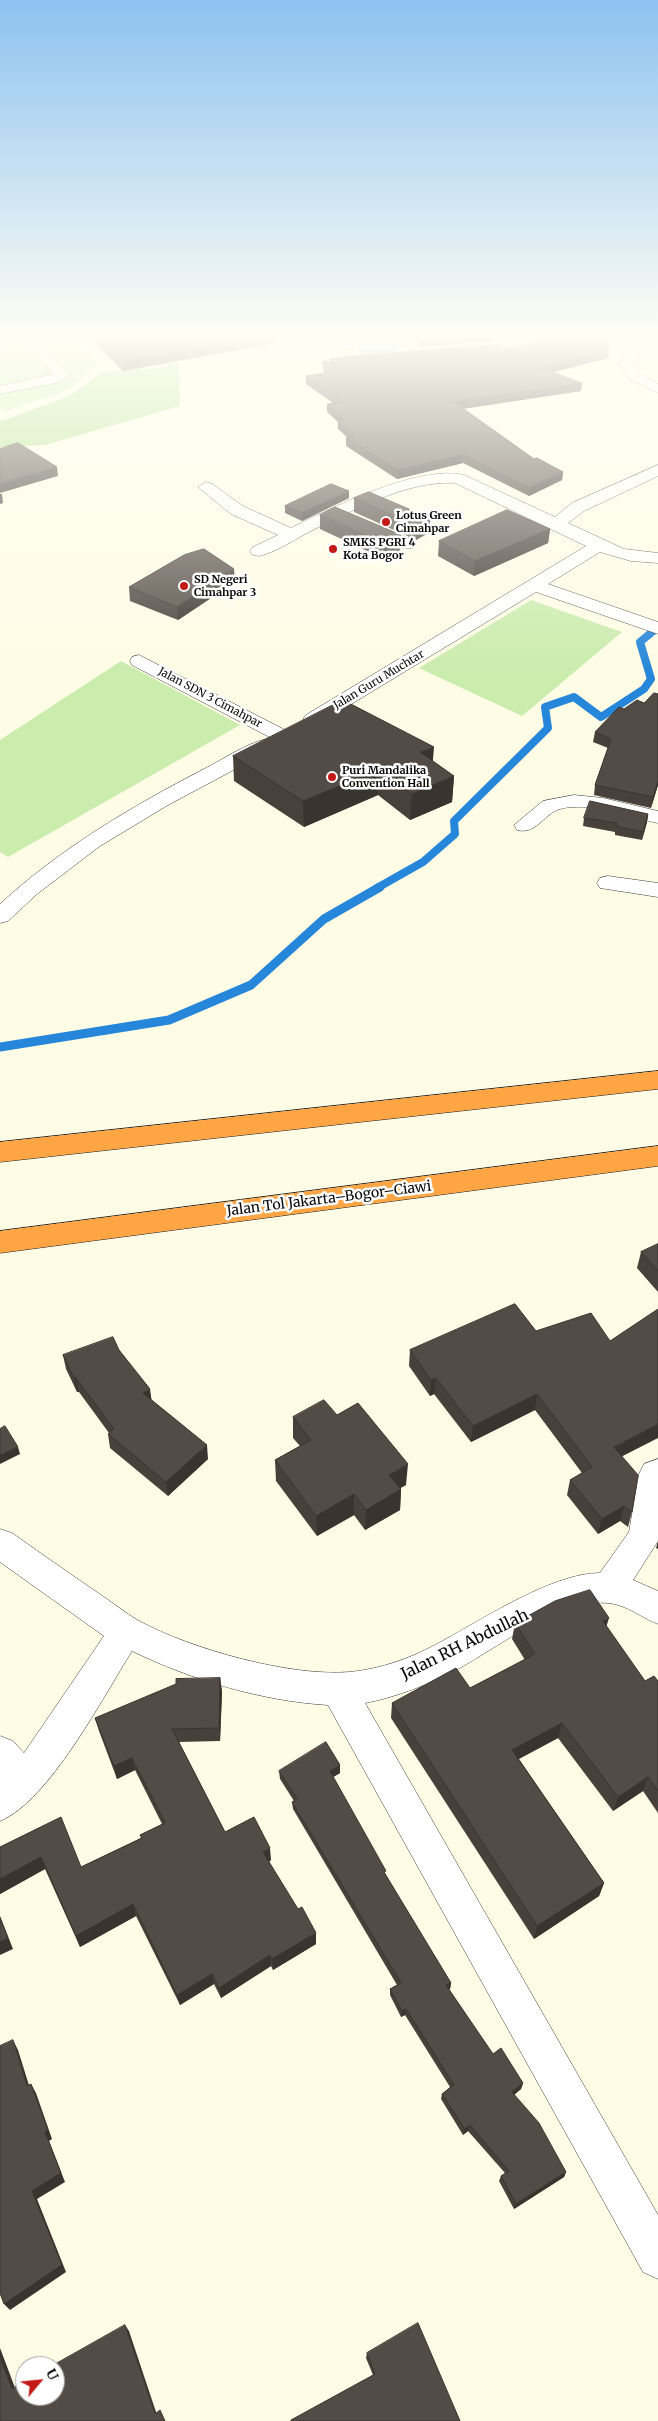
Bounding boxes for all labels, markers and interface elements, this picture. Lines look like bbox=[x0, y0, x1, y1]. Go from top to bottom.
place label: Lotus Green Cimahpar bbox=[396, 509, 462, 535]
marker: Lotus Green Cimahpar bbox=[380, 516, 392, 528]
place label: SMKS PGRI 4 Kota Bogor bbox=[343, 536, 416, 562]
marker: SMKS PGRI 4 Kota Bogor bbox=[327, 543, 339, 555]
place label: SD Negeri Cimahpar 3 bbox=[194, 573, 256, 599]
marker: SD Negeri Cimahpar 3 bbox=[178, 580, 190, 592]
street label: Jalan Guru Muchtar bbox=[331, 648, 427, 712]
street label: Jalan SDN 3 Cimahpar bbox=[156, 665, 264, 731]
place label: Puri Mandalika Convention Hall bbox=[342, 764, 430, 790]
marker: Puri Mandalika Convention Hall bbox=[326, 771, 338, 783]
street label: Jalan Tol Jakarta–Bogor–Ciawi bbox=[226, 1178, 432, 1220]
street label: Jalan RH Abdullah bbox=[398, 1606, 532, 1684]
north arrow bbox=[15, 2356, 65, 2406]
text: U bbox=[42, 2366, 63, 2383]

